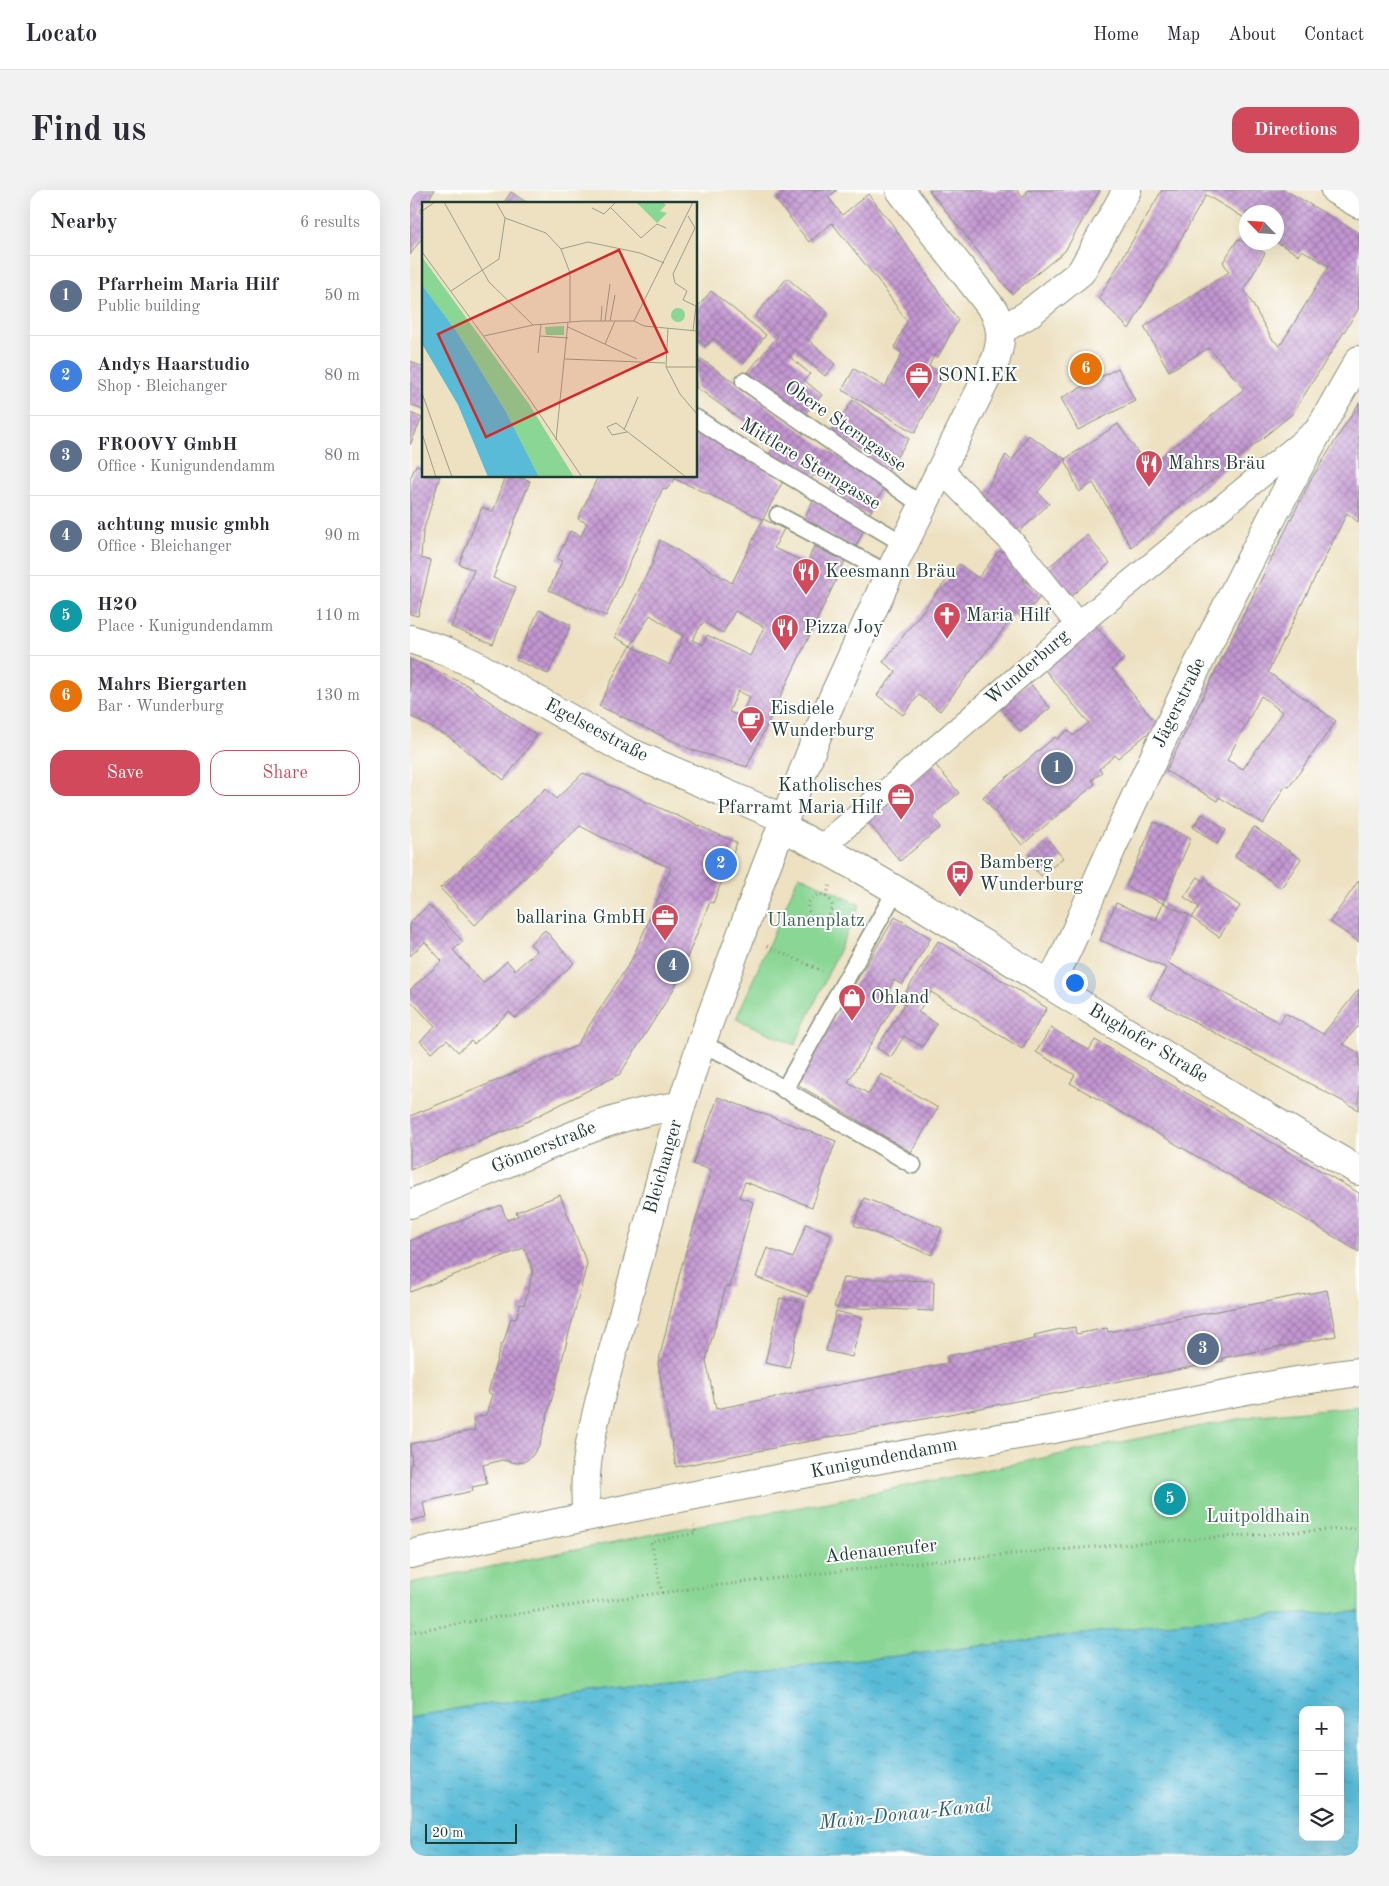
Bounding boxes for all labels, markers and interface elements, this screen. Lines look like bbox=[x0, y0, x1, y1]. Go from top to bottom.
text: Locato bbox=[25, 23, 97, 47]
text: Home bbox=[1093, 26, 1139, 44]
text: Map bbox=[1167, 26, 1200, 44]
text: About bbox=[1228, 26, 1276, 44]
text: Contact bbox=[1304, 26, 1364, 44]
button: Directions bbox=[1232, 107, 1359, 153]
text: Find us bbox=[30, 113, 146, 148]
inset map bbox=[422, 202, 698, 478]
north arrow bbox=[1239, 205, 1284, 250]
text: Nearby bbox=[50, 212, 118, 233]
text: 6 results bbox=[300, 215, 360, 231]
text: Pfarrheim Maria Hilf bbox=[97, 276, 278, 295]
text: 1 bbox=[61, 288, 71, 304]
text: 50 m bbox=[324, 288, 360, 304]
text: Public building bbox=[97, 299, 200, 315]
pin: 6 bbox=[1070, 350, 1102, 388]
text: Andys Haarstudio bbox=[97, 356, 250, 375]
office icon: SONI.EK bbox=[904, 361, 934, 400]
place label: SONI.EK bbox=[938, 367, 1018, 386]
text: 2 bbox=[61, 368, 71, 384]
text: 80 m bbox=[324, 368, 360, 384]
street label: Obere Sterngasse bbox=[781, 378, 909, 476]
text: Shop · Bleichanger bbox=[97, 379, 227, 395]
street label: Mittlere Sterngasse bbox=[736, 416, 884, 514]
text: FROOVY GmbH bbox=[97, 436, 238, 455]
text: 3 bbox=[61, 448, 71, 464]
text: 80 m bbox=[324, 448, 360, 464]
restaurant icon: Mahrs Bräu bbox=[1134, 449, 1164, 488]
place label: Mahrs Bräu bbox=[1168, 455, 1265, 474]
text: Office · Kunigundendamm bbox=[97, 459, 275, 475]
text: achtung music gmbh bbox=[97, 516, 270, 535]
text: 4 bbox=[61, 528, 71, 544]
text: 90 m bbox=[324, 528, 360, 544]
text: Office · Bleichanger bbox=[97, 539, 232, 555]
restaurant icon: Keesmann Bräu bbox=[791, 557, 821, 596]
place label: Keesmann Bräu bbox=[825, 563, 956, 582]
text: H2O bbox=[97, 596, 137, 615]
church icon: Maria Hilf bbox=[932, 601, 962, 640]
place label: Maria Hilf bbox=[966, 607, 1051, 626]
text: 5 bbox=[61, 608, 71, 624]
text: 110 m bbox=[315, 608, 360, 624]
restaurant icon: Pizza Joy bbox=[770, 613, 800, 652]
text: Place · Kunigundendamm bbox=[97, 619, 273, 635]
place label: Pizza Joy bbox=[804, 619, 883, 638]
street label: Wunderburg bbox=[982, 626, 1074, 709]
street label: Jägerstraße bbox=[1150, 655, 1210, 751]
text: Mahrs Biergarten bbox=[97, 676, 247, 695]
text: 6 bbox=[61, 688, 71, 704]
text: 130 m bbox=[315, 688, 360, 704]
street label: Egelseestraße bbox=[541, 696, 651, 766]
text: Bar · Wunderburg bbox=[97, 699, 224, 715]
place label: Eisdiele Wunderburg bbox=[770, 700, 875, 741]
cafe icon: Eisdiele Wunderburg bbox=[736, 705, 766, 744]
pin: 1 bbox=[1041, 749, 1073, 787]
button: Save bbox=[50, 750, 200, 796]
button: Share bbox=[210, 750, 360, 796]
place label: Katholisches Pfarramt Maria Hilf bbox=[717, 777, 883, 818]
office icon: Katholisches Pfarramt Maria Hilf bbox=[886, 782, 916, 821]
pin: 2 bbox=[705, 845, 737, 883]
place label: Bamberg Wunderburg bbox=[979, 854, 1084, 895]
bus stop icon: Bamberg Wunderburg bbox=[945, 859, 975, 898]
office icon: ballarina GmbH bbox=[650, 903, 680, 942]
place label: ballarina GmbH bbox=[516, 909, 646, 928]
park label: Ulanenplatz bbox=[767, 912, 865, 931]
pin: 4 bbox=[657, 947, 689, 985]
your location bbox=[1062, 970, 1088, 996]
shop icon: Ohland bbox=[837, 983, 867, 1022]
place label: Ohland bbox=[871, 989, 929, 1008]
street label: Bughofer Straße bbox=[1085, 1001, 1211, 1087]
street label: Bleichanger bbox=[641, 1117, 687, 1216]
street label: Gönnerstraße bbox=[489, 1118, 599, 1178]
pin: 3 bbox=[1187, 1330, 1219, 1368]
street label: Kunigundendamm bbox=[809, 1435, 959, 1483]
pin: 5 bbox=[1154, 1480, 1186, 1518]
park label: Luitpoldhain bbox=[1206, 1508, 1310, 1527]
street label: Adenauerufer bbox=[824, 1537, 938, 1567]
map controls bbox=[1299, 1706, 1344, 1841]
button: + bbox=[1299, 1706, 1344, 1751]
button: − bbox=[1299, 1751, 1344, 1796]
water label: Main-Donau-Kanal bbox=[817, 1796, 992, 1834]
button: layers bbox=[1299, 1796, 1344, 1841]
scale bar bbox=[425, 1821, 518, 1844]
text: 20 m bbox=[432, 1826, 463, 1840]

